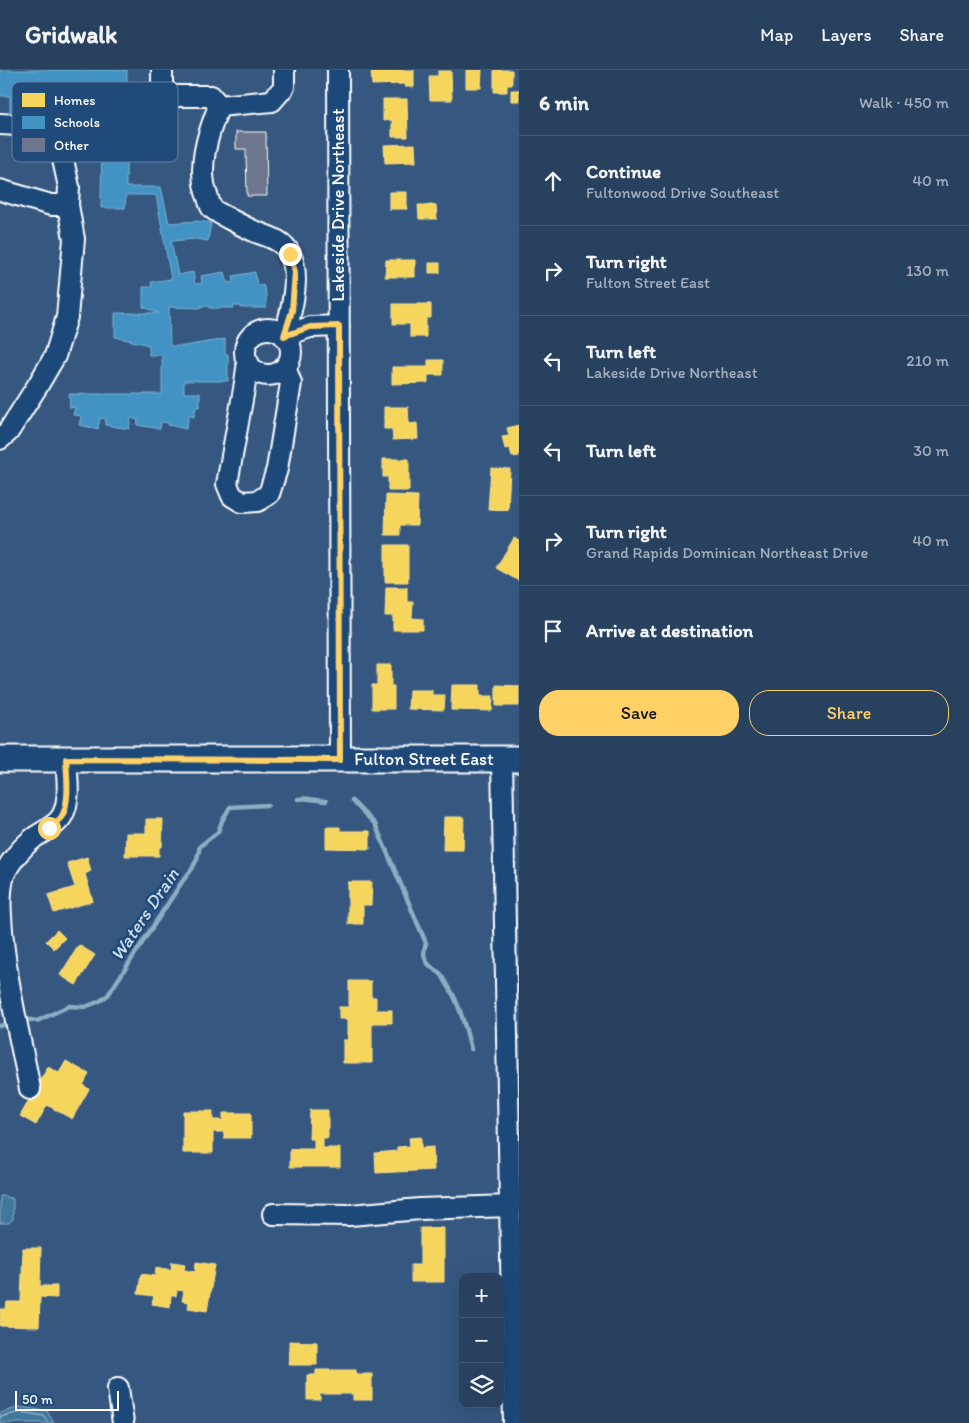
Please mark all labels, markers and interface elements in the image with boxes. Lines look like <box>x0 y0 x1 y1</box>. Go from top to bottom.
text: Gridwalk <box>25 20 117 49</box>
text: Map <box>760 24 793 46</box>
text: Layers <box>821 24 871 46</box>
text: Share <box>899 24 944 46</box>
legend <box>12 82 178 162</box>
text: 6 min <box>539 90 589 115</box>
text: Homes <box>54 92 96 109</box>
text: Walk · 450 m <box>859 93 949 112</box>
street label: Lakeside Drive Northeast <box>327 108 349 302</box>
text: Schools <box>54 114 100 131</box>
text: Other <box>54 137 89 154</box>
text: Continue <box>586 160 661 183</box>
icon: ahead <box>539 167 567 195</box>
text: 40 m <box>912 171 949 190</box>
text: Fultonwood Drive Southeast <box>586 183 779 202</box>
route end <box>279 243 302 266</box>
text: Turn right <box>586 250 667 273</box>
icon: right <box>539 257 567 285</box>
text: 130 m <box>906 261 949 280</box>
text: Fulton Street East <box>586 273 710 292</box>
text: Turn left <box>586 340 656 363</box>
icon: left <box>539 347 567 375</box>
text: 210 m <box>906 351 949 370</box>
text: Lakeside Drive Northeast <box>586 363 758 382</box>
icon: left <box>539 437 567 465</box>
text: Turn left <box>586 439 656 462</box>
text: 30 m <box>913 441 949 460</box>
text: Turn right <box>586 520 667 543</box>
icon: right <box>539 527 567 555</box>
text: 40 m <box>912 531 949 550</box>
text: Grand Rapids Dominican Northeast Drive <box>586 543 868 562</box>
icon: arrive <box>539 617 567 645</box>
text: Arrive at destination <box>586 619 753 642</box>
button: Save <box>539 690 739 736</box>
button: Share <box>749 690 949 736</box>
street label: Fulton Street East <box>354 748 494 770</box>
route start <box>38 817 61 840</box>
water label: Waters Drain <box>105 863 184 965</box>
map controls <box>459 1273 504 1408</box>
button: + <box>459 1273 504 1318</box>
button: − <box>459 1318 504 1363</box>
button: layers <box>459 1363 504 1408</box>
scale bar <box>15 1388 119 1411</box>
text: 50 m <box>22 1391 53 1408</box>

